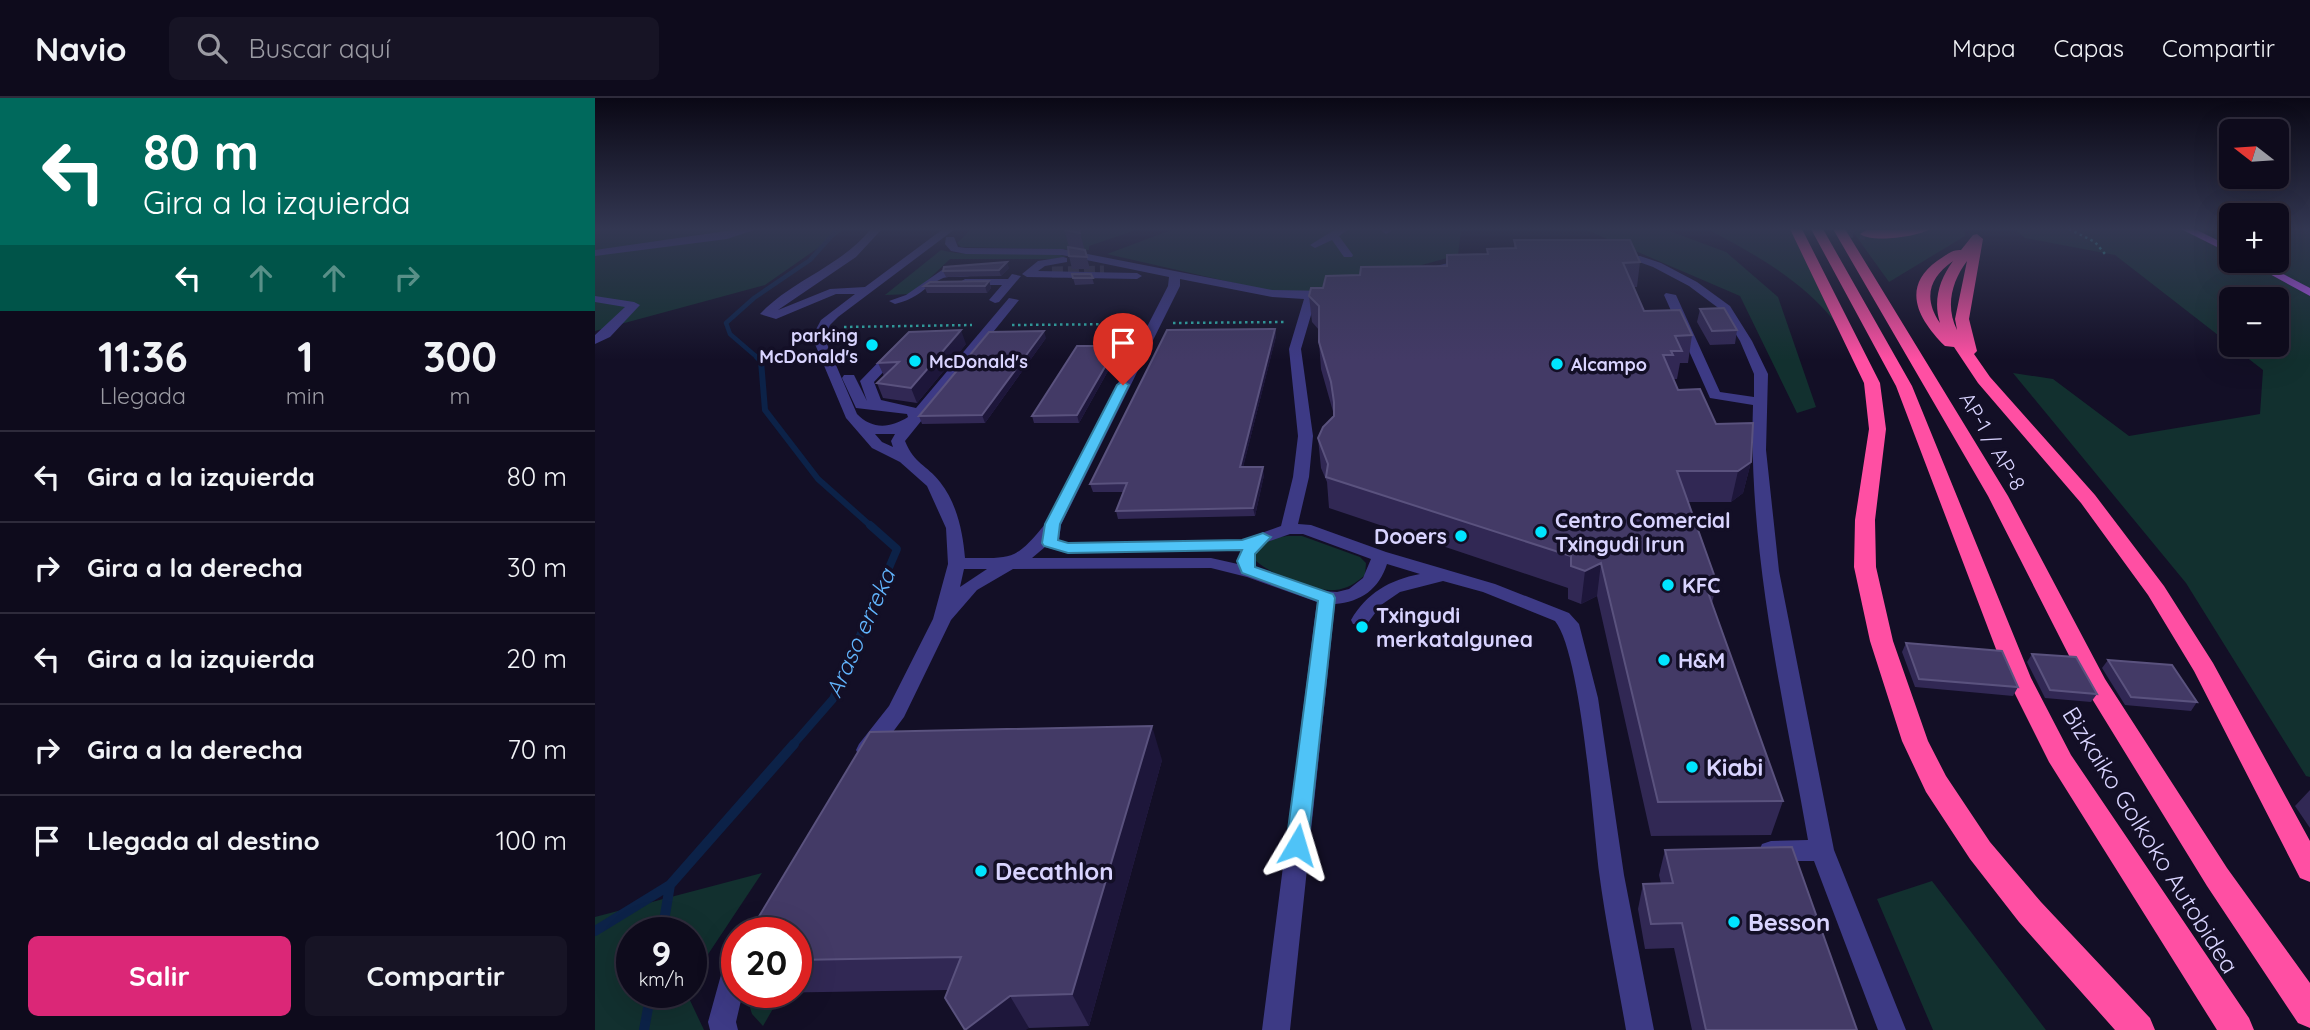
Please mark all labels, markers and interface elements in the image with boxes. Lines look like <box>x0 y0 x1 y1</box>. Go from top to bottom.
search box <box>169 17 659 80</box>
text: Navio <box>35 28 127 69</box>
icon: search <box>193 29 231 67</box>
text: Buscar aquí <box>249 32 391 65</box>
text: Mapa <box>1952 33 2016 63</box>
text: Capas <box>2054 33 2124 63</box>
text: Compartir <box>2162 33 2275 63</box>
north arrow <box>2219 119 2289 189</box>
map controls <box>2219 119 2289 357</box>
text: 80 m <box>143 121 259 182</box>
icon: left <box>28 126 119 217</box>
text: Gira a la izquierda <box>143 182 411 222</box>
button: + <box>2219 203 2289 273</box>
icon: left <box>169 259 207 297</box>
icon: ahead <box>242 259 280 297</box>
icon: ahead <box>315 259 353 297</box>
icon: right <box>388 259 426 297</box>
button: − <box>2219 287 2289 357</box>
pin <box>1093 313 1153 385</box>
place label: parking McDonald's <box>759 324 858 368</box>
icon: arrive <box>1104 324 1142 362</box>
text: 11:36 <box>98 330 188 383</box>
text: 1 <box>297 330 314 383</box>
text: 300 <box>423 330 497 383</box>
marker: parking McDonald's <box>864 337 880 353</box>
place label: McDonald's <box>929 350 1028 373</box>
marker: McDonald's <box>907 353 923 369</box>
place label: Alcampo <box>1571 353 1647 376</box>
marker: Alcampo <box>1549 356 1565 372</box>
text: Llegada <box>100 381 186 410</box>
text: min <box>286 381 325 410</box>
text: m <box>449 381 470 410</box>
street label: AP-1 / AP-8 <box>1954 387 2032 495</box>
icon: left <box>28 458 66 496</box>
text: Gira a la izquierda <box>87 460 315 493</box>
text: 80 m <box>507 460 567 493</box>
place label: Centro Comercial Txingudi Irun <box>1555 507 1731 557</box>
place label: Dooers <box>1374 523 1447 549</box>
marker: Centro Comercial Txingudi Irun <box>1533 524 1549 540</box>
marker: Dooers <box>1453 528 1469 544</box>
icon: right <box>28 549 66 587</box>
text: Gira a la derecha <box>87 551 303 584</box>
text: 30 m <box>507 551 567 584</box>
water label: Araso erreka <box>819 563 902 702</box>
place label: KFC <box>1682 572 1721 598</box>
marker: KFC <box>1660 577 1676 593</box>
place label: Txingudi merkatalgunea <box>1376 602 1533 652</box>
marker: Txingudi merkatalgunea <box>1354 619 1370 635</box>
icon: left <box>28 640 66 678</box>
text: Gira a la izquierda <box>87 642 315 675</box>
text: 20 m <box>506 642 567 675</box>
place label: H&M <box>1678 647 1725 673</box>
marker: H&M <box>1656 652 1672 668</box>
street label: Bizkaiko Golkoko Autobidea <box>2056 701 2246 979</box>
icon: right <box>28 731 66 769</box>
text: Gira a la derecha <box>87 733 303 766</box>
text: 70 m <box>507 733 567 766</box>
place label: Kiabi <box>1706 752 1763 782</box>
marker: Kiabi <box>1684 759 1700 775</box>
position arrow <box>1260 808 1334 882</box>
icon: arrive <box>28 822 66 860</box>
text: Llegada al destino <box>87 824 320 857</box>
text: 100 m <box>496 824 567 857</box>
place label: Decathlon <box>995 856 1113 886</box>
marker: Decathlon <box>973 863 989 879</box>
place label: Besson <box>1748 907 1830 937</box>
marker: Besson <box>1726 914 1742 930</box>
speed limit sign: 20 <box>721 917 812 1008</box>
text: 9 <box>652 931 671 975</box>
button: Salir <box>28 936 291 1016</box>
button: Compartir <box>305 936 567 1016</box>
text: km/h <box>639 968 684 991</box>

